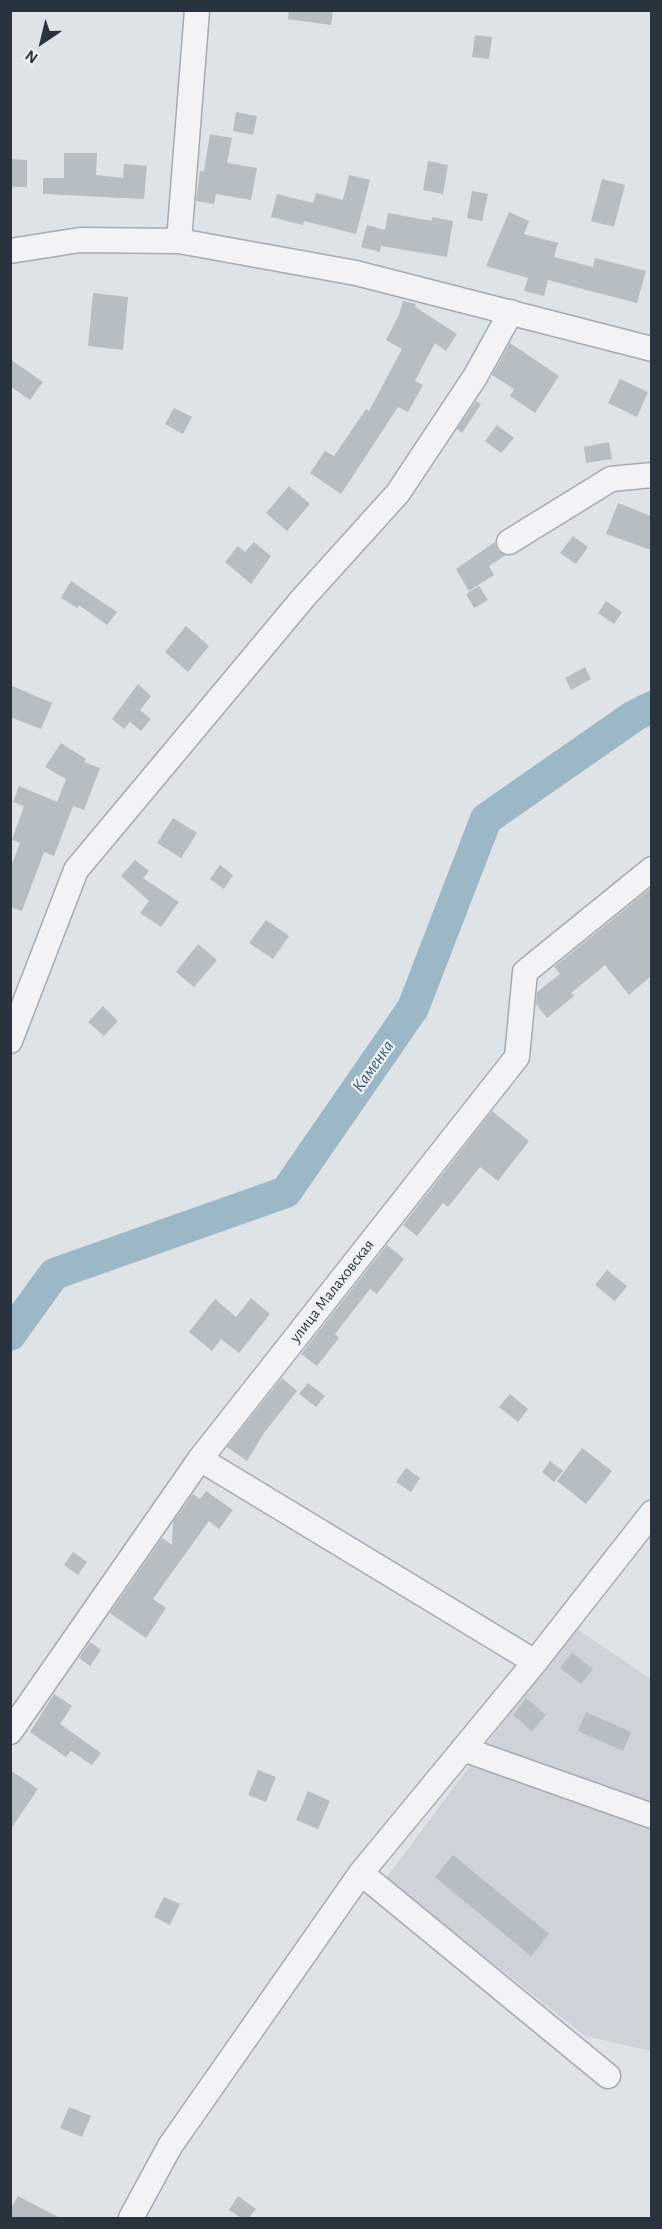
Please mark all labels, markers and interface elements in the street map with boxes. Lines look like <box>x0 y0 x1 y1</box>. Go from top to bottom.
north arrow <box>12 12 72 72</box>
text: N <box>23 47 41 66</box>
water label: Каменка <box>348 1036 398 1096</box>
street label: улица Малаховская <box>286 1236 378 1346</box>

